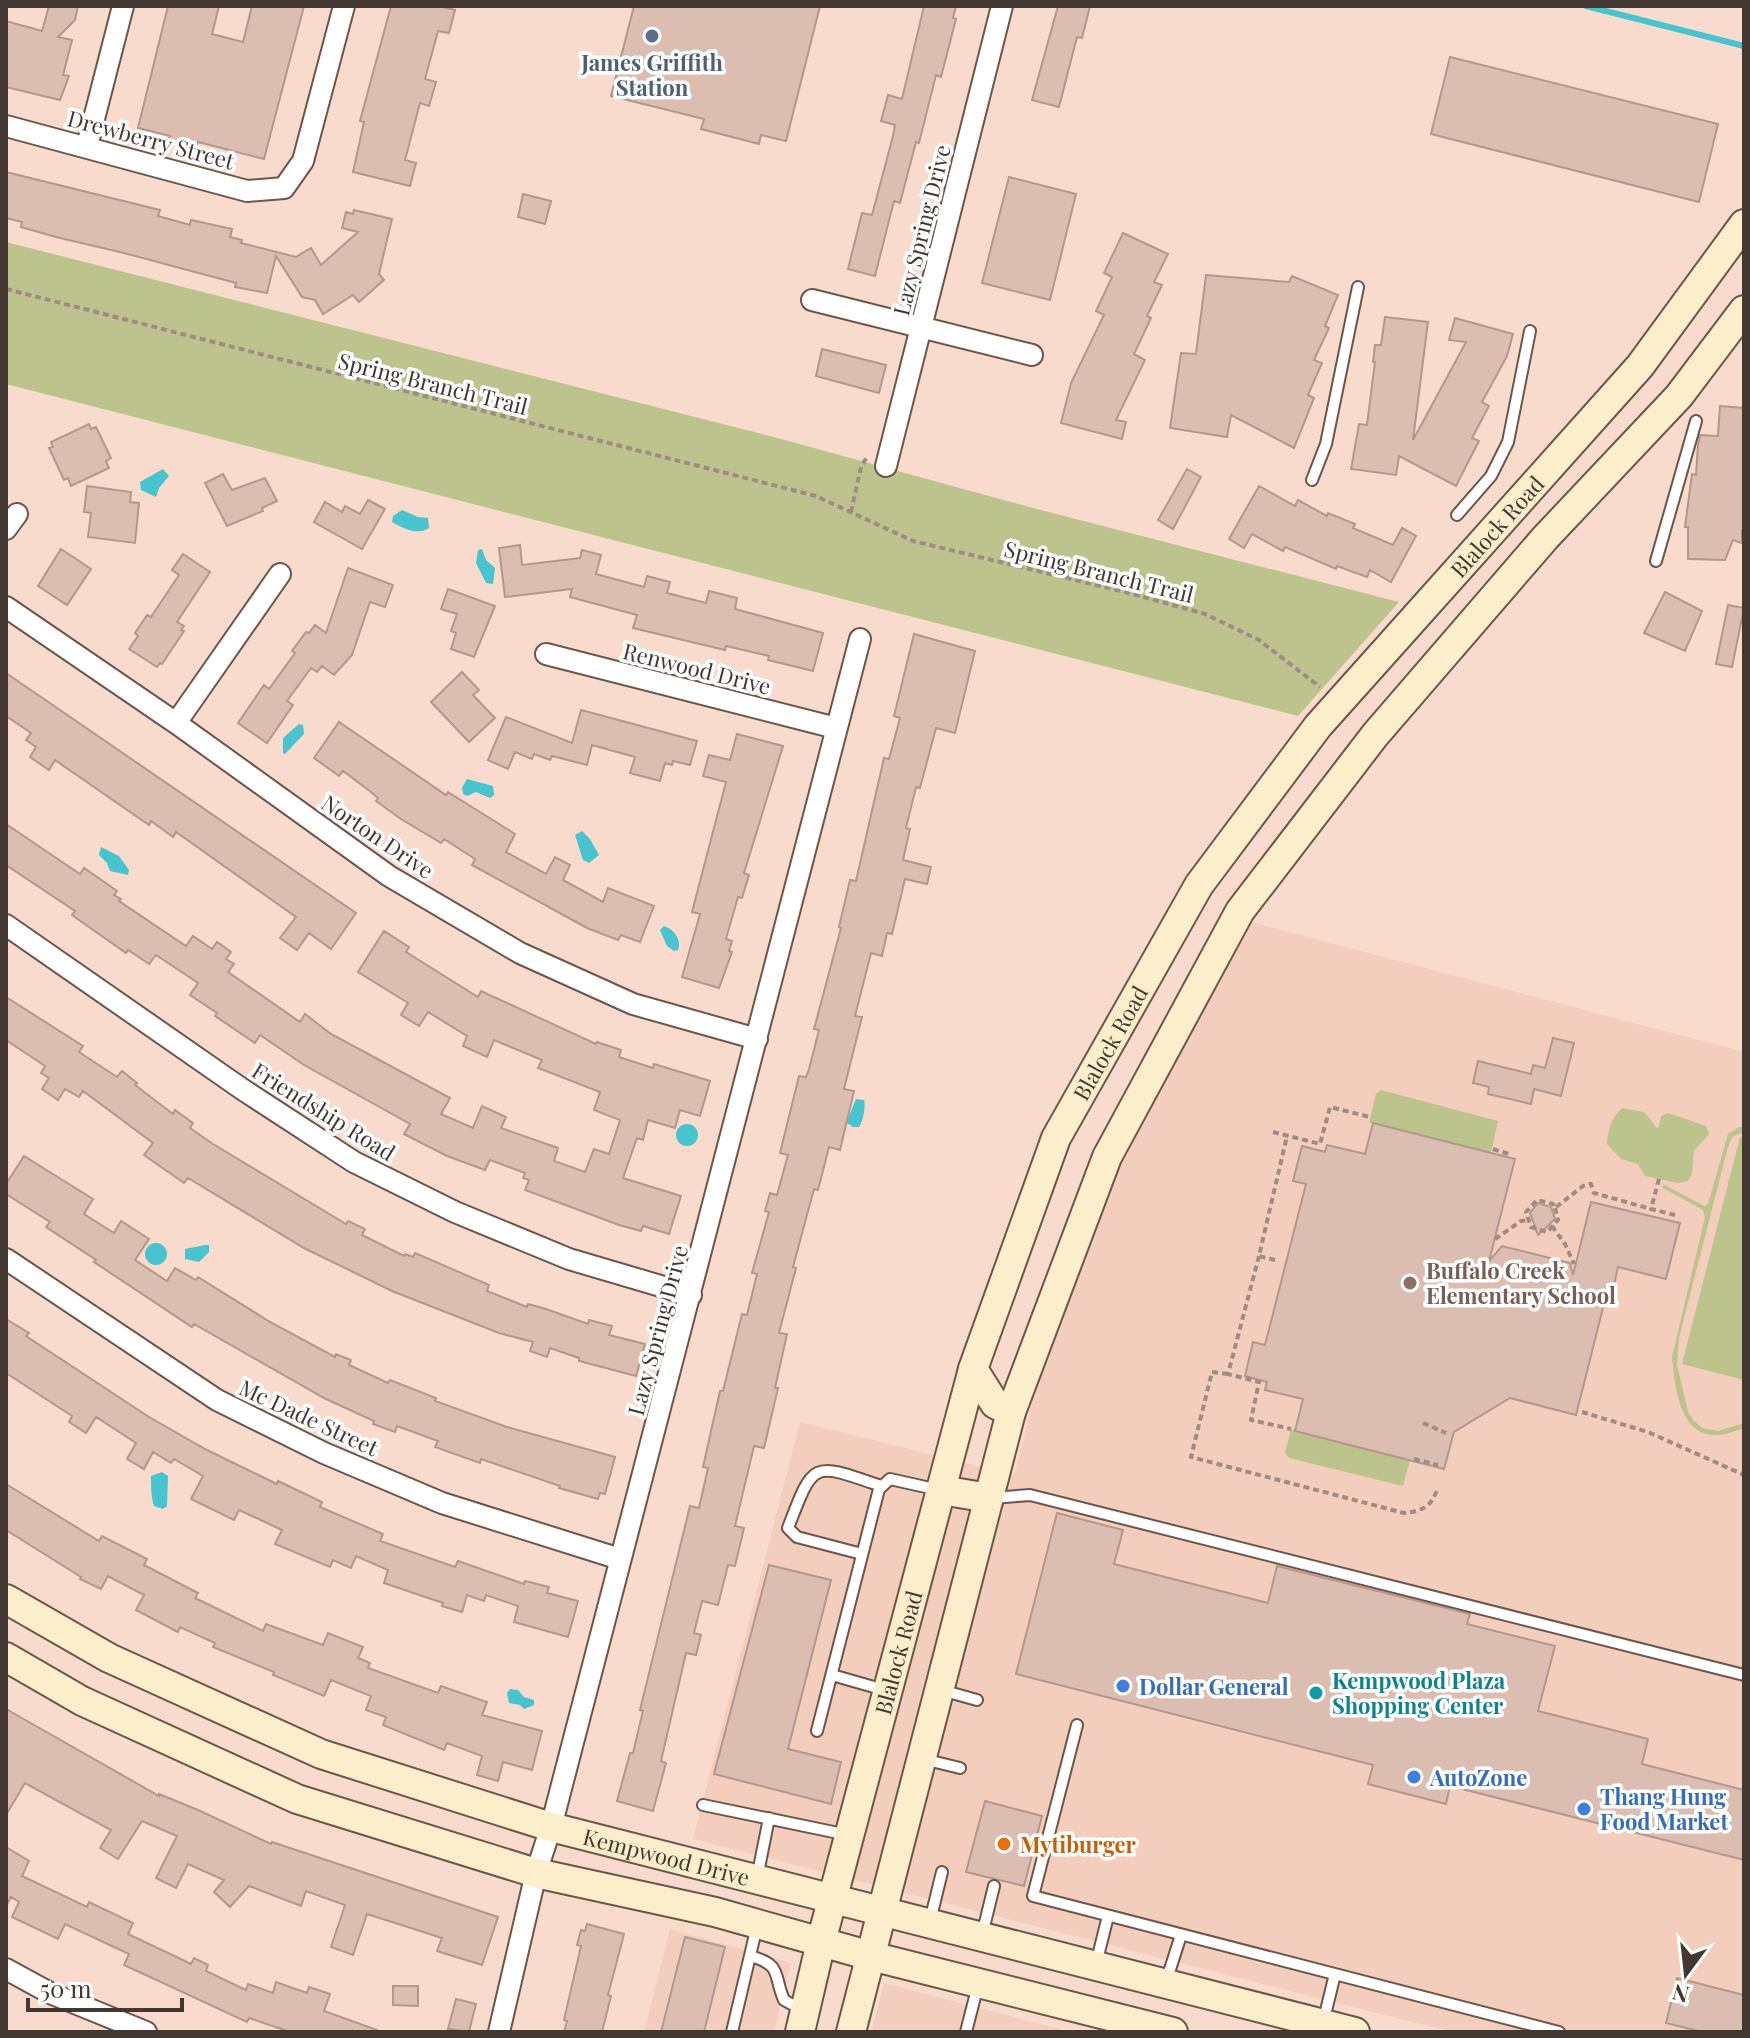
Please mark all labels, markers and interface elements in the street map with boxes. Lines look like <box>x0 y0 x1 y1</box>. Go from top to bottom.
marker: James Griffith Station <box>643 27 661 45</box>
place label: James Griffith Station <box>580 47 723 102</box>
street label: Drewberry Street <box>64 102 239 176</box>
street label: Lazy Spring Drive <box>885 141 957 319</box>
street label: Spring Branch Trail <box>335 345 531 421</box>
street label: Blalock Road <box>1443 469 1550 584</box>
street label: Spring Branch Trail <box>1001 533 1197 609</box>
street label: Renwood Drive <box>620 635 774 701</box>
street label: Norton Drive <box>316 787 440 885</box>
street label: Blalock Road <box>1065 980 1154 1106</box>
street label: Friendship Road <box>247 1055 401 1167</box>
street label: Lazy Spring Drive <box>620 1242 694 1418</box>
place label: Buffalo Creek Elementary School <box>1426 1255 1616 1310</box>
marker: Buffalo Creek Elementary School <box>1401 1274 1419 1292</box>
street label: Mc Dade Street <box>235 1372 384 1463</box>
street label: Blalock Road <box>867 1587 929 1718</box>
place label: Kempwood Plaza Shopping Center <box>1332 1665 1506 1720</box>
place label: Dollar General <box>1139 1671 1289 1701</box>
marker: Dollar General <box>1114 1677 1132 1695</box>
marker: Kempwood Plaza Shopping Center <box>1307 1684 1325 1702</box>
place label: AutoZone <box>1429 1762 1527 1792</box>
marker: AutoZone <box>1405 1768 1423 1786</box>
place label: Thang Hung Food Market <box>1600 1781 1728 1836</box>
marker: Thang Hung Food Market <box>1575 1800 1593 1818</box>
street label: Kempwood Drive <box>580 1821 753 1892</box>
place label: Mytiburger <box>1020 1829 1136 1859</box>
marker: Mytiburger <box>995 1835 1013 1853</box>
north arrow <box>1646 1934 1726 2014</box>
scale bar <box>28 1962 182 2012</box>
text: 50 m <box>40 1972 92 2004</box>
text: N <box>1669 1978 1692 2011</box>

